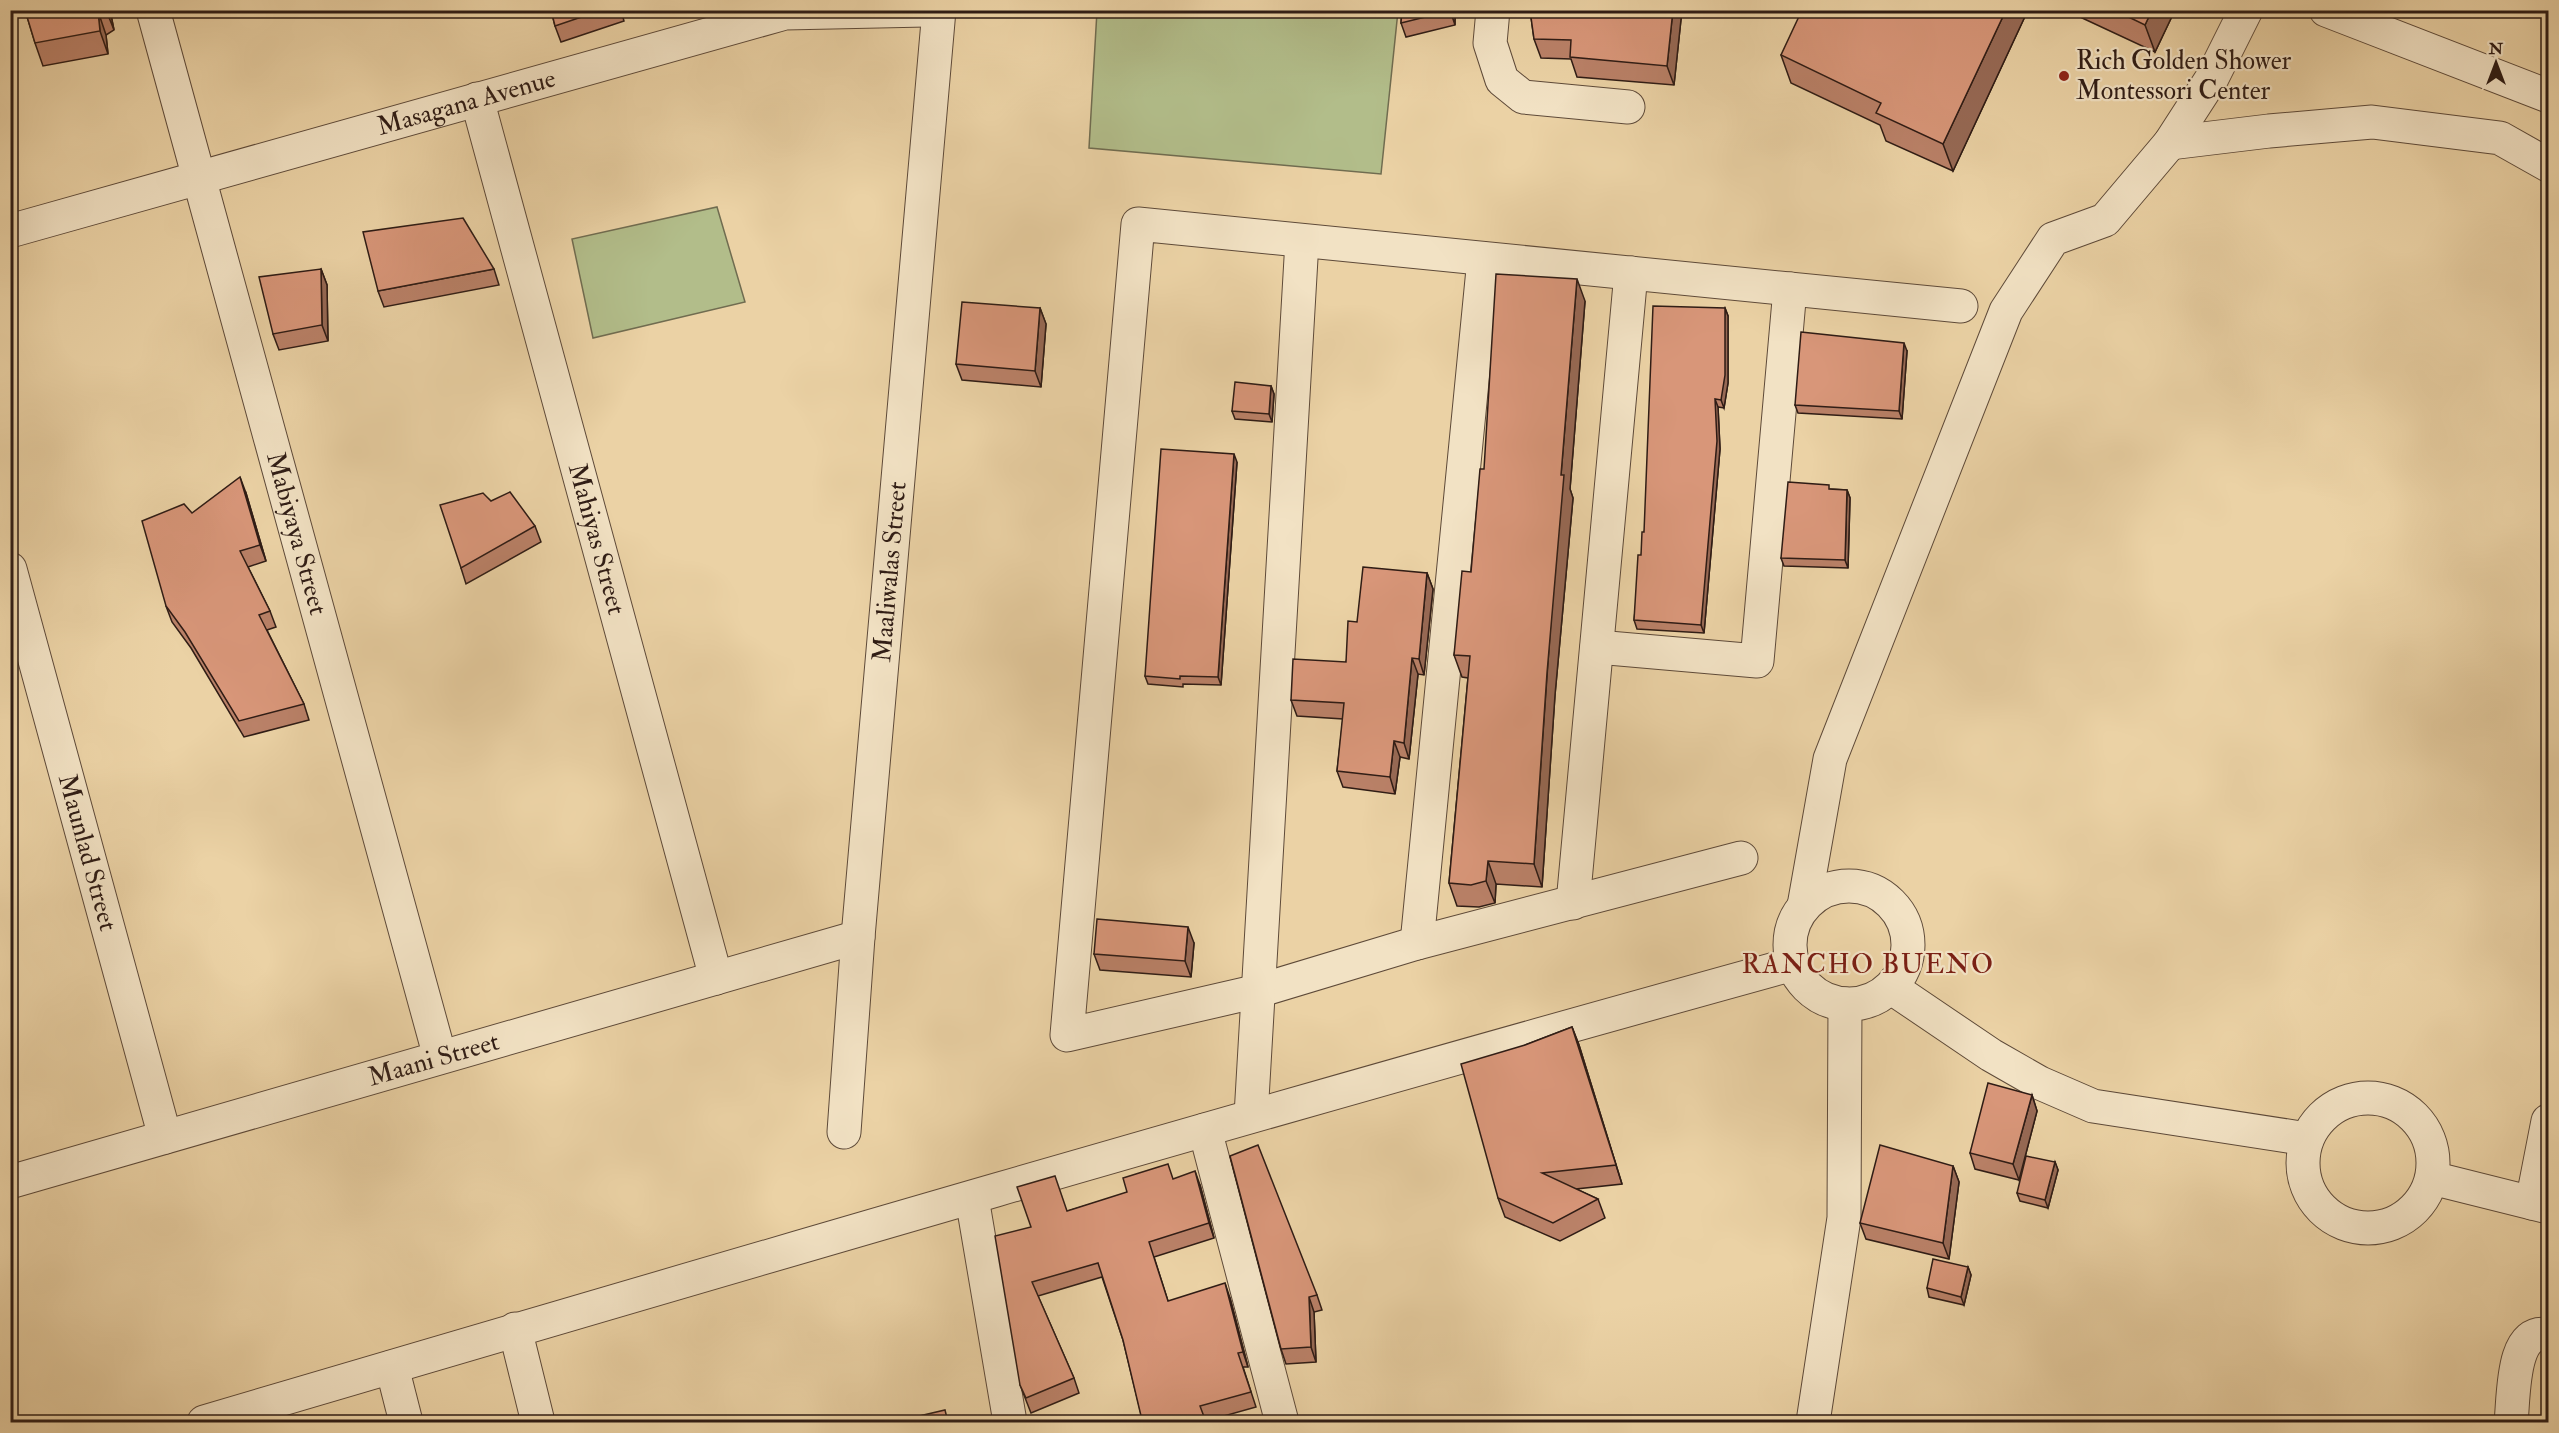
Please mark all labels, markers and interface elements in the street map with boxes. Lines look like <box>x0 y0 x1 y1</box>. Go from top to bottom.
north arrow <box>2466 33 2526 93</box>
text: N <box>2488 39 2504 59</box>
place label: Rich Golden Shower Montessori Center <box>2076 45 2292 107</box>
street label: Masagana Avenue <box>374 62 559 143</box>
marker: Rich Golden Shower Montessori Center <box>2057 69 2071 83</box>
street label: Mabiyaya Street <box>259 449 334 619</box>
street label: Mahiyas Street <box>561 460 632 618</box>
street label: Maaliwalas Street <box>866 480 914 663</box>
street label: Maunlad Street <box>51 771 124 934</box>
district label: RANCHO BUENO <box>1741 948 1995 981</box>
street label: Maani Street <box>364 1025 503 1094</box>

